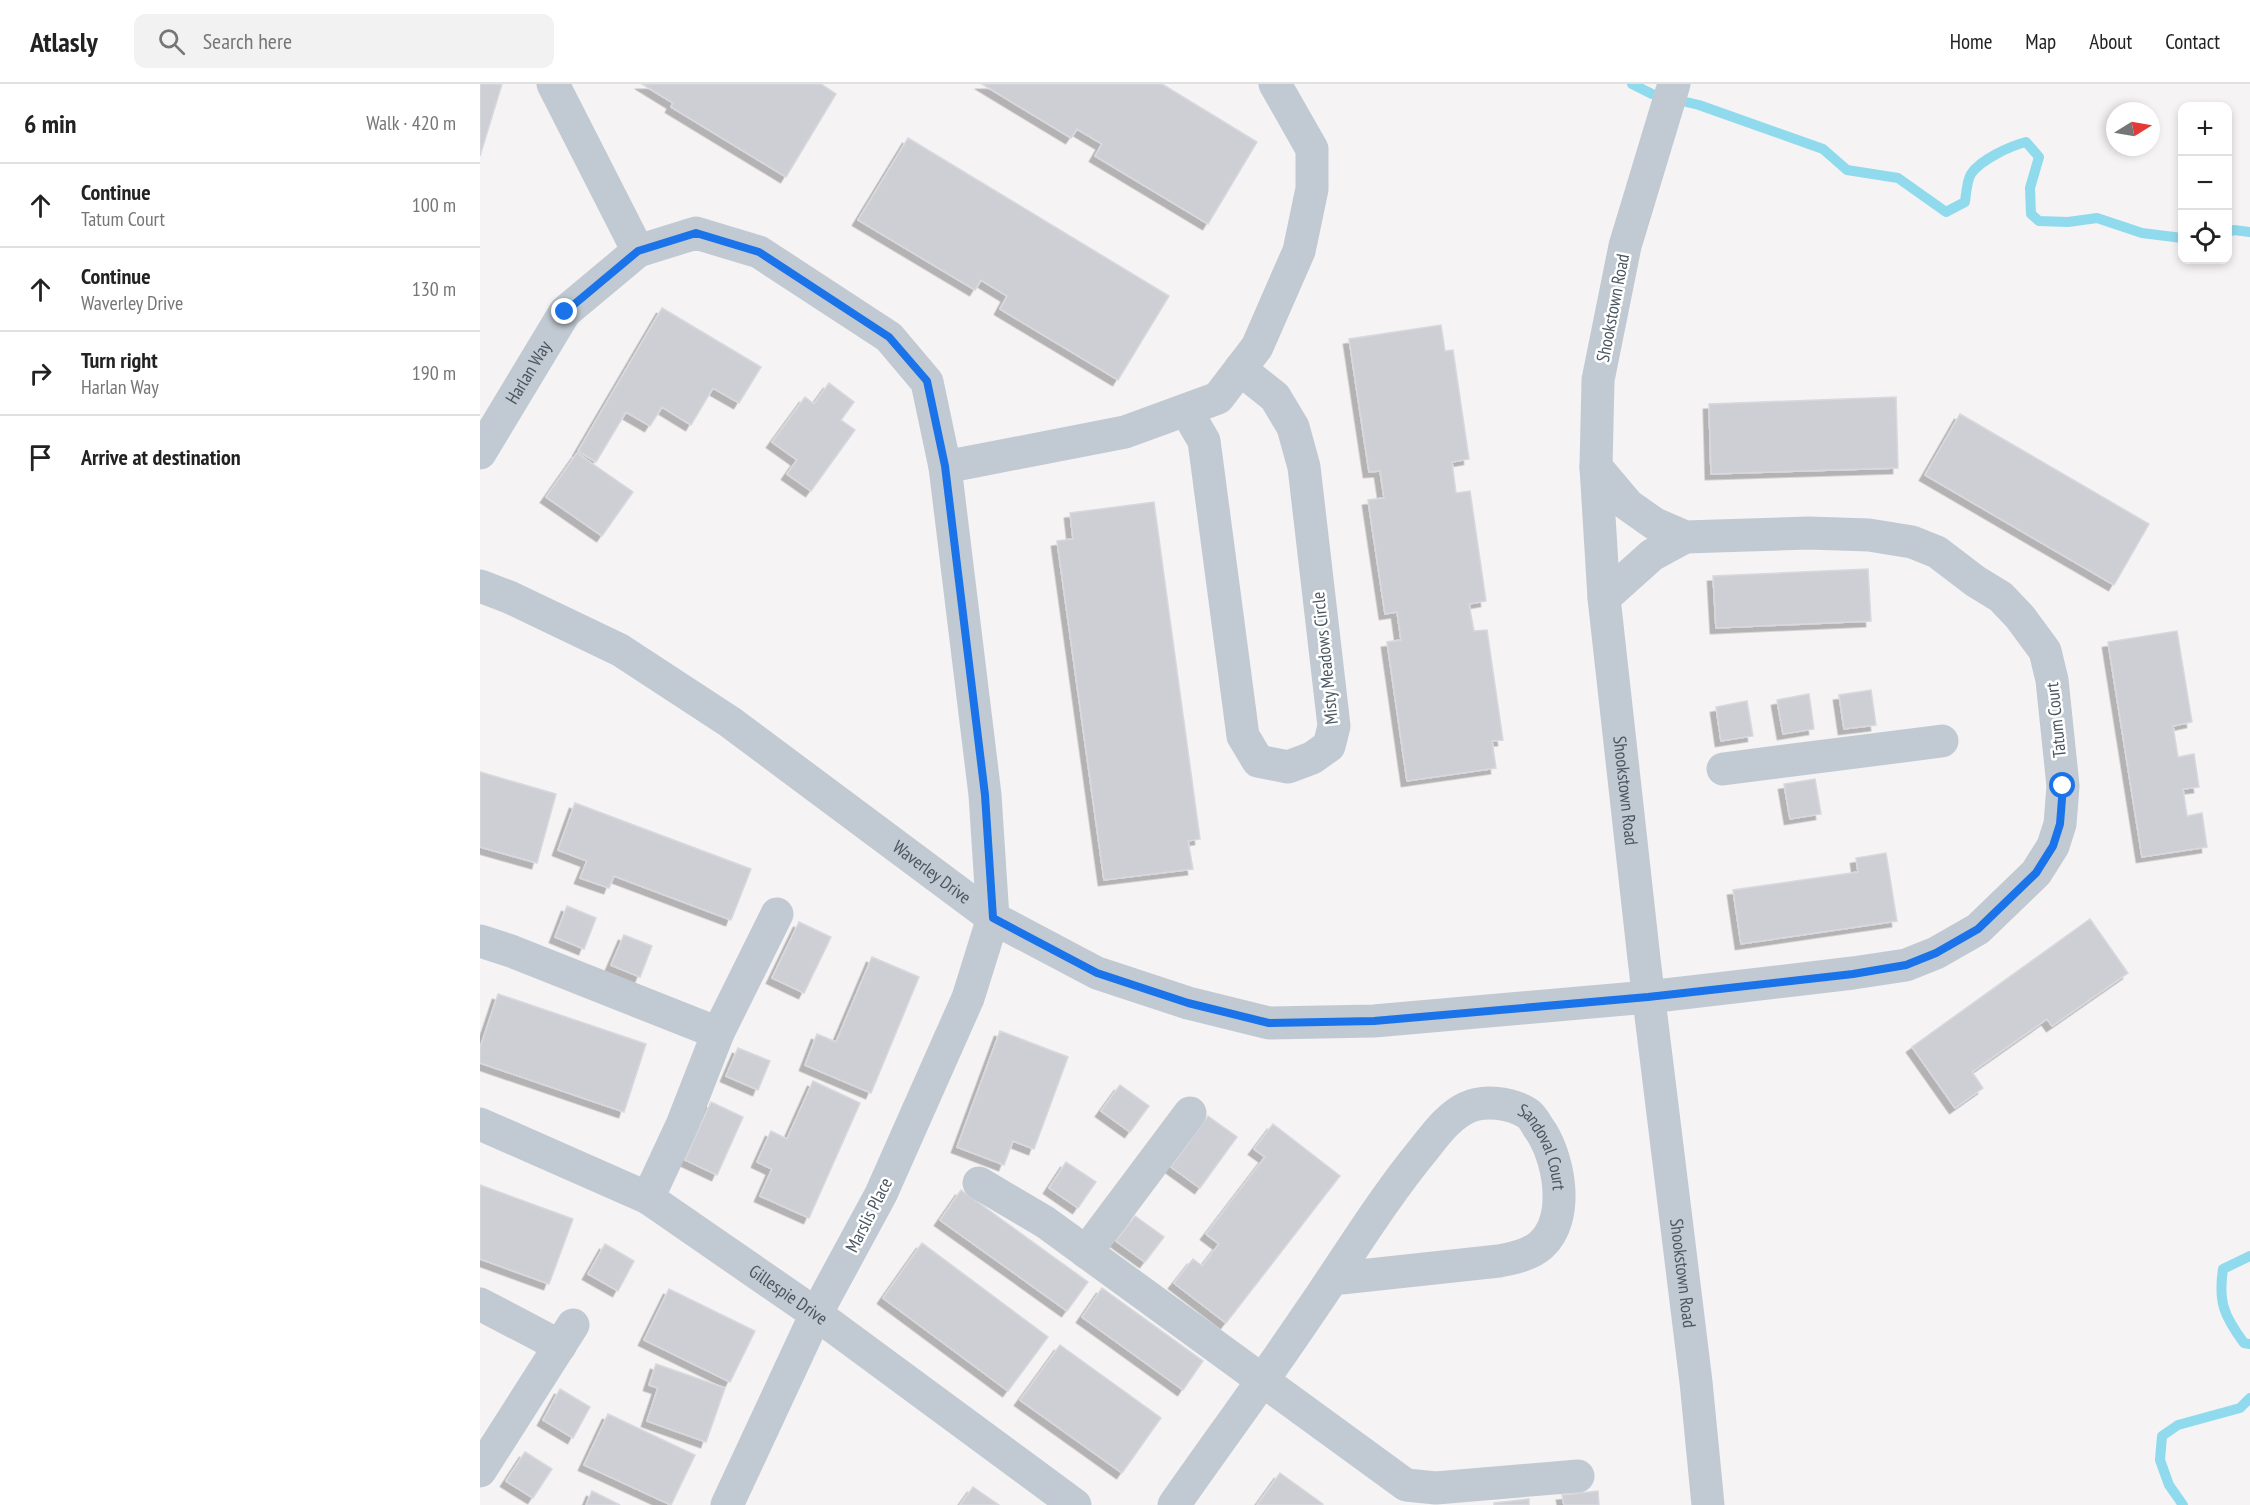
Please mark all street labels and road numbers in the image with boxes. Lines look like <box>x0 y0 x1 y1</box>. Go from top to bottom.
street label: Shookstown Road <box>1591 252 1634 364</box>
street label: Harlan Way <box>500 336 556 408</box>
street label: Misty Meadows Circle <box>1306 590 1343 726</box>
street label: Tatum Court <box>2040 681 2071 759</box>
street label: Shookstown Road <box>1608 735 1643 846</box>
street label: Waverley Drive <box>888 835 976 909</box>
street label: Sandoval Court <box>1514 1098 1571 1191</box>
street label: Marslis Place <box>840 1174 897 1256</box>
street label: Shookstown Road <box>1665 1217 1701 1329</box>
street label: Gillespie Drive <box>745 1259 832 1330</box>

